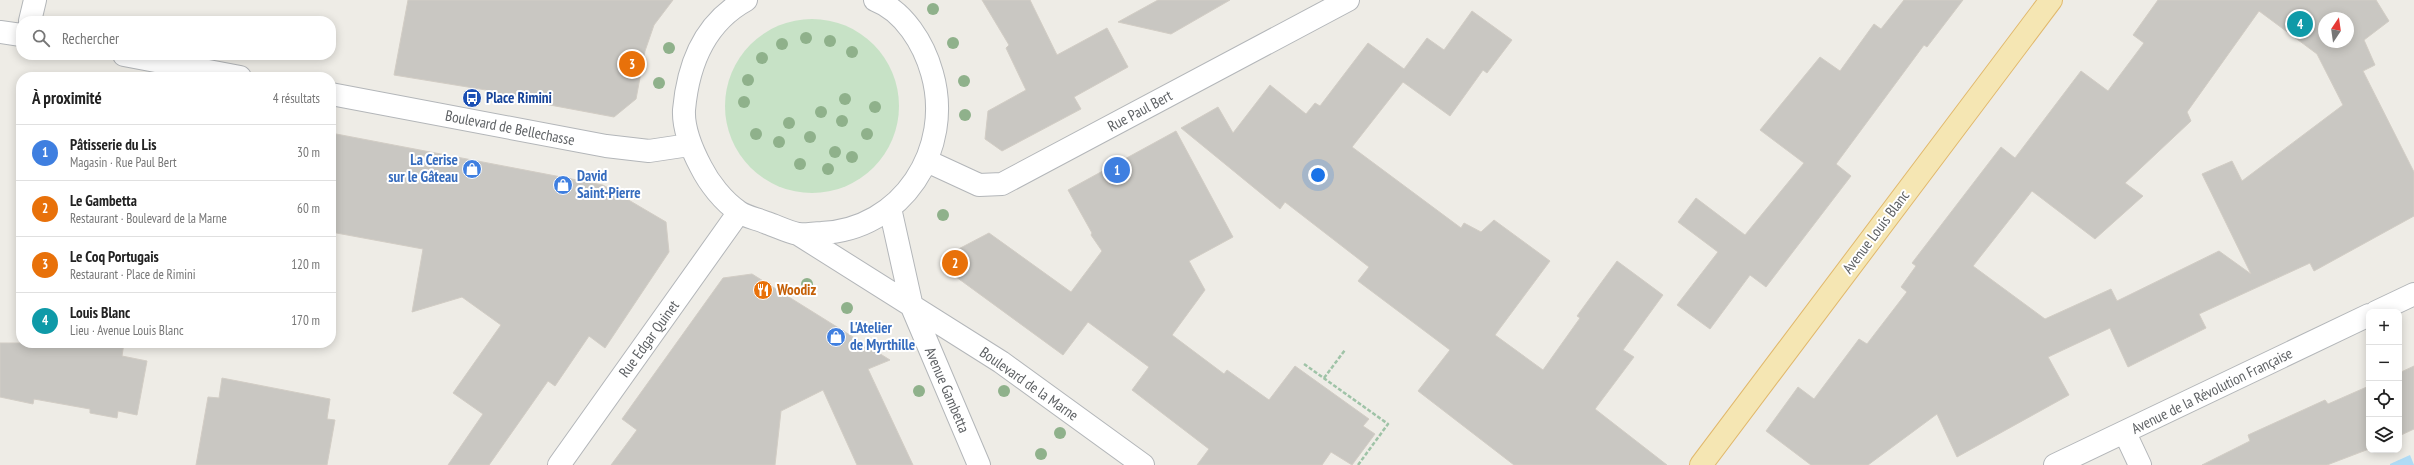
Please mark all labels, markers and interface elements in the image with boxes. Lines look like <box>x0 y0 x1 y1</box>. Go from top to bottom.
pin: 4 <box>2287 9 2313 39</box>
north arrow <box>2318 12 2354 48</box>
search box <box>16 16 336 60</box>
icon: search <box>30 27 52 49</box>
text: Rechercher <box>62 29 119 48</box>
pin: 3 <box>619 49 645 79</box>
street label: Rue Paul Bert <box>1104 86 1175 135</box>
text: À proximité <box>32 87 102 109</box>
bus stop icon: Place Rimini <box>461 87 483 109</box>
place label: Place Rimini <box>486 88 552 107</box>
text: 4 résultats <box>273 90 320 107</box>
street label: Boulevard de Bellechasse <box>444 106 576 149</box>
text: Pâtisserie du Lis <box>70 135 157 154</box>
text: 1 <box>42 144 48 161</box>
text: 30 m <box>297 144 320 161</box>
place label: La Cerise sur le Gâteau <box>388 150 458 186</box>
text: Magasin · Rue Paul Bert <box>70 154 177 171</box>
pin: 1 <box>1104 155 1130 185</box>
shop icon: La Cerise sur le Gâteau <box>461 158 483 180</box>
your location <box>1308 165 1328 185</box>
place label: David Saint-Pierre <box>577 166 641 202</box>
shop icon: David Saint-Pierre <box>552 174 574 196</box>
street label: Avenue Louis Blanc <box>1838 186 1914 277</box>
text: Le Gambetta <box>70 191 137 210</box>
text: 2 <box>42 200 48 217</box>
text: 60 m <box>297 200 320 217</box>
text: Restaurant · Boulevard de la Marne <box>70 210 227 227</box>
text: Le Coq Portugais <box>70 247 159 266</box>
pin: 2 <box>942 248 968 278</box>
text: 3 <box>42 256 48 273</box>
text: 120 m <box>291 256 320 273</box>
text: Restaurant · Place de Rimini <box>70 266 196 283</box>
restaurant icon: Woodiz <box>752 279 774 301</box>
place label: Woodiz <box>776 280 816 299</box>
street label: Rue Edgar Quinet <box>614 296 683 381</box>
text: Louis Blanc <box>70 303 130 322</box>
map controls <box>2366 309 2402 453</box>
button: + <box>2366 309 2402 345</box>
text: 4 <box>42 312 48 329</box>
text: 170 m <box>291 312 320 329</box>
place label: L'Atelier de Myrthille <box>850 318 915 354</box>
text: Lieu · Avenue Louis Blanc <box>70 322 184 339</box>
shop icon: L'Atelier de Myrthille <box>825 326 847 348</box>
street label: Boulevard de la Marne <box>976 343 1082 425</box>
street label: Avenue de la Révolution Française <box>2128 343 2295 438</box>
street label: Avenue Gambetta <box>921 344 974 436</box>
button: − <box>2366 345 2402 381</box>
button: locate <box>2366 381 2402 417</box>
button: layers <box>2366 417 2402 453</box>

